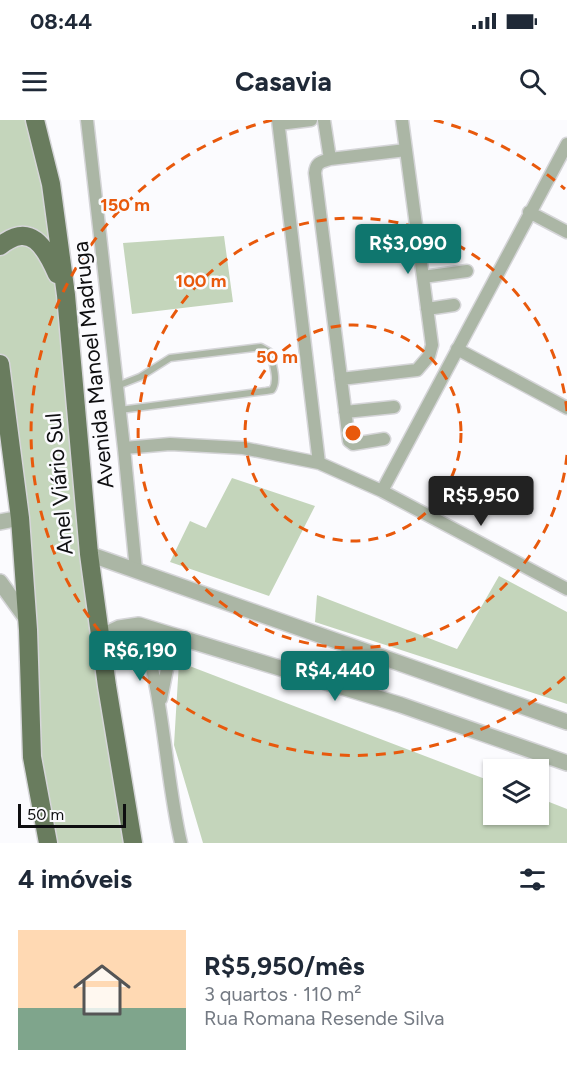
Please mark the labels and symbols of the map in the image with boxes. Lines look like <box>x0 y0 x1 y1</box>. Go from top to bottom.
text: 150 m <box>100 194 150 216</box>
pin: R$3,090 <box>353 224 463 275</box>
street label: Avenida Manoel Madruga <box>67 240 119 490</box>
text: 100 m <box>176 270 226 292</box>
text: 50 m <box>256 346 298 368</box>
street label: Anel Viário Sul <box>39 412 79 556</box>
centre of rings <box>343 423 363 443</box>
pin: R$5,950 <box>426 476 536 527</box>
pin: R$6,190 <box>85 631 195 682</box>
pin: R$4,440 <box>280 651 390 702</box>
scale bar <box>18 801 126 828</box>

